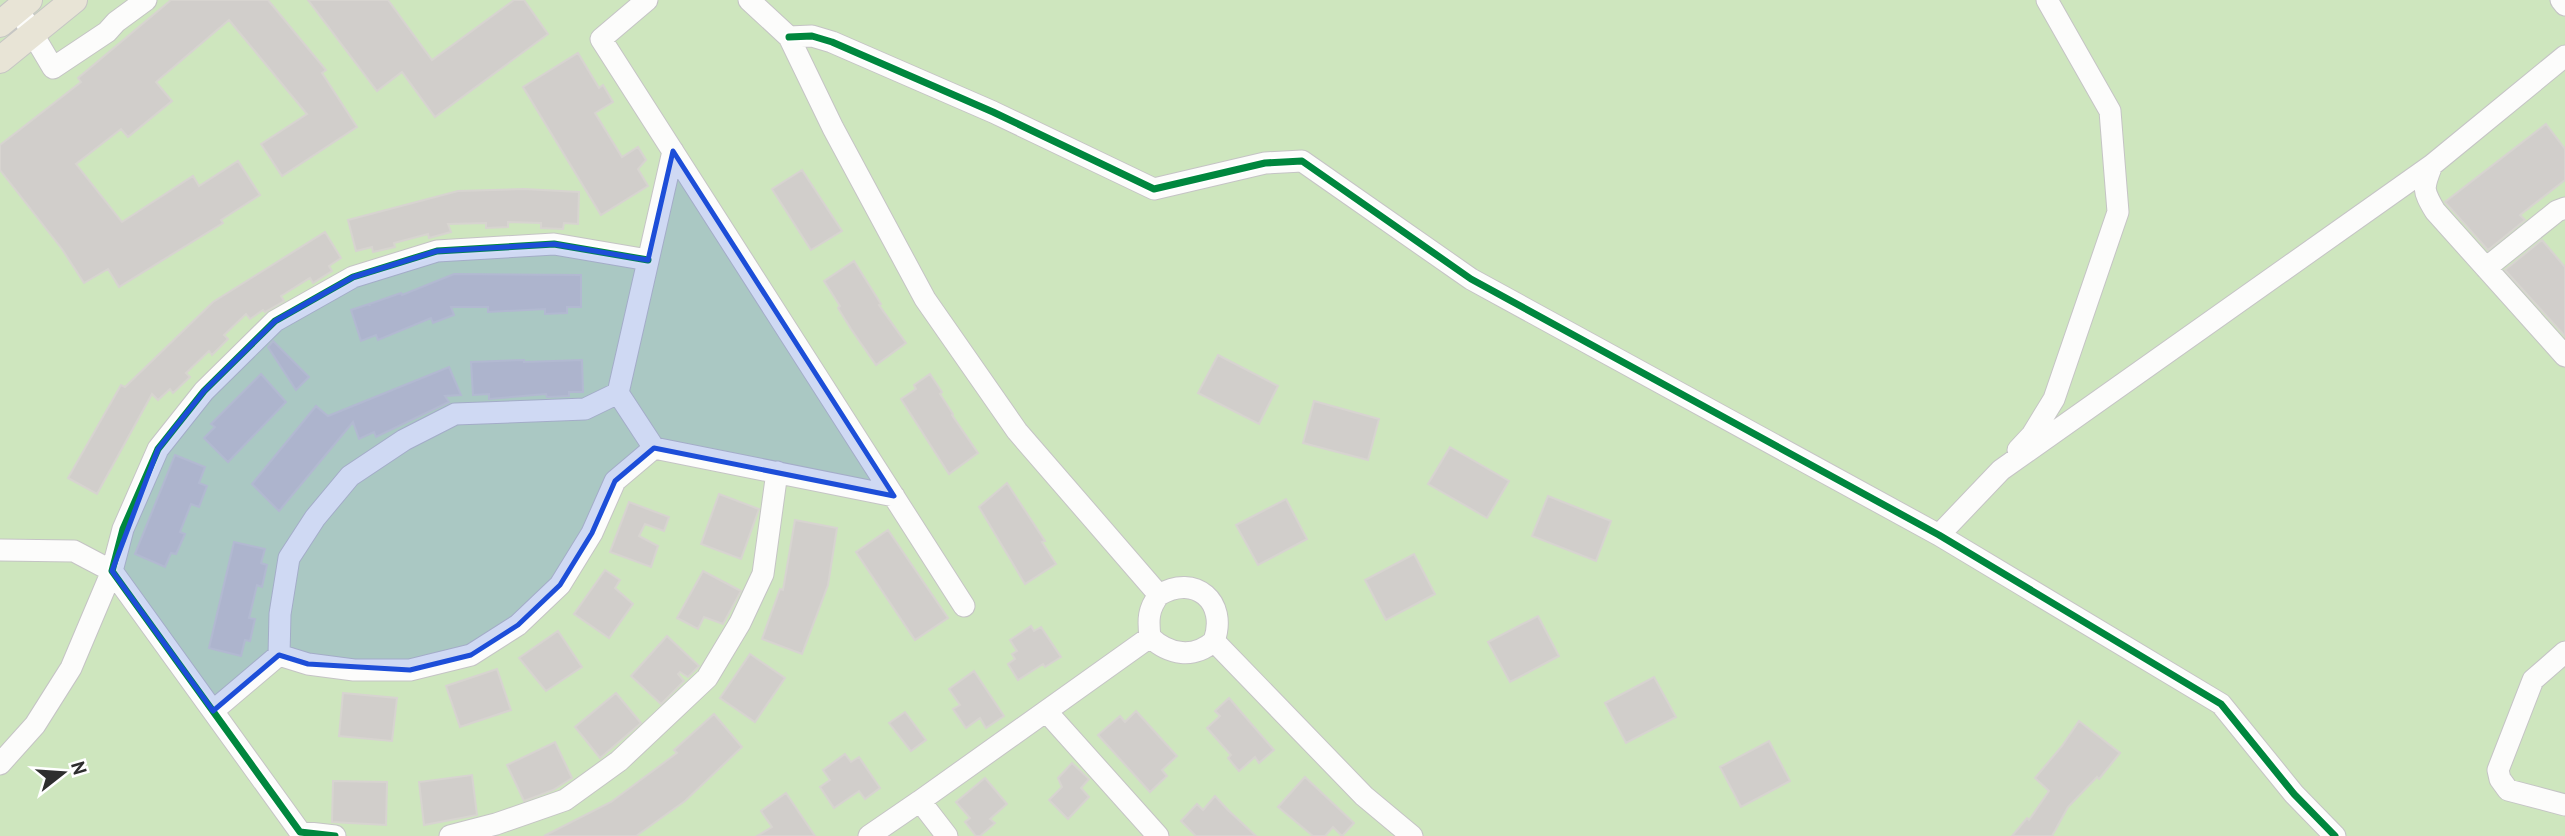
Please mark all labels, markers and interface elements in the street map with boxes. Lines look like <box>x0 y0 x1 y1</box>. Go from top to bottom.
north arrow <box>28 738 98 808</box>
text: N <box>66 759 93 778</box>

